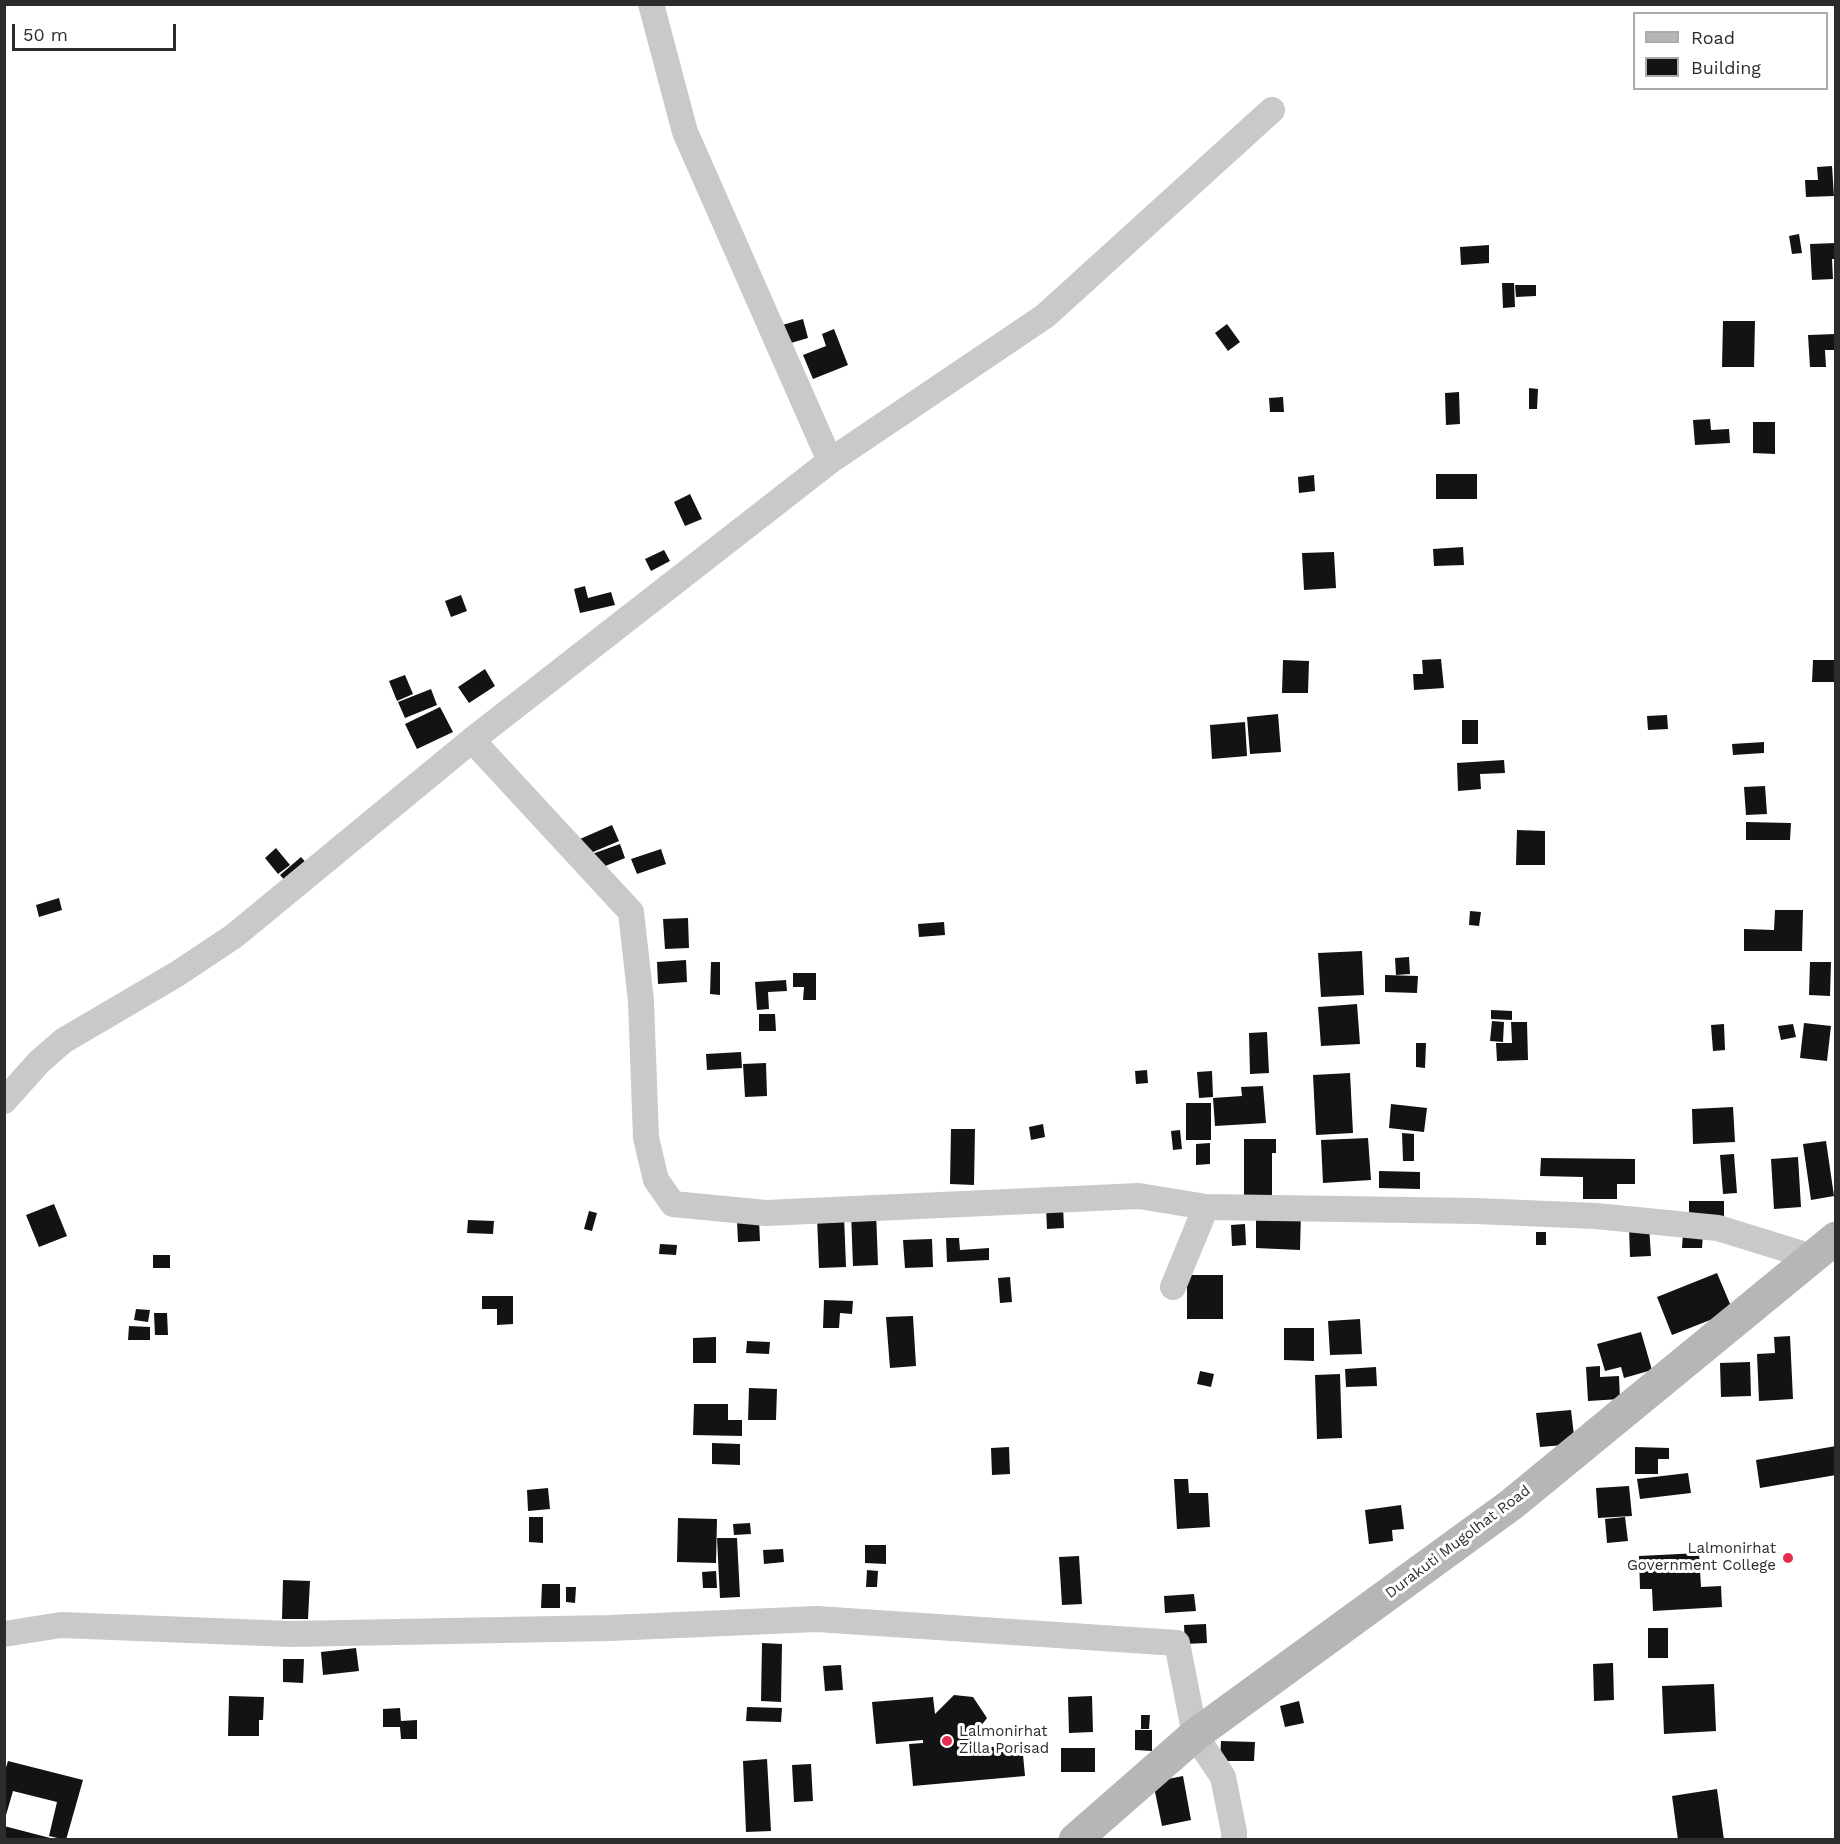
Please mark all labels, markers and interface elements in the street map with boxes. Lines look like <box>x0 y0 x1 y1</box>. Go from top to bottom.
scale bar <box>15 12 178 50</box>
legend <box>1633 12 1828 90</box>
text: 50 m <box>23 24 68 45</box>
text: Road <box>1691 27 1735 48</box>
text: Building <box>1691 57 1761 78</box>
street label: Durakuti Mugolhat Road <box>1382 1482 1534 1602</box>
place label: Lalmonirhat Government College <box>1627 1540 1776 1575</box>
marker: Lalmonirhat Government College <box>1781 1551 1795 1565</box>
place label: Lalmonirhat Zilla Porisad <box>959 1723 1049 1758</box>
marker: Lalmonirhat Zilla Porisad <box>940 1734 954 1748</box>

